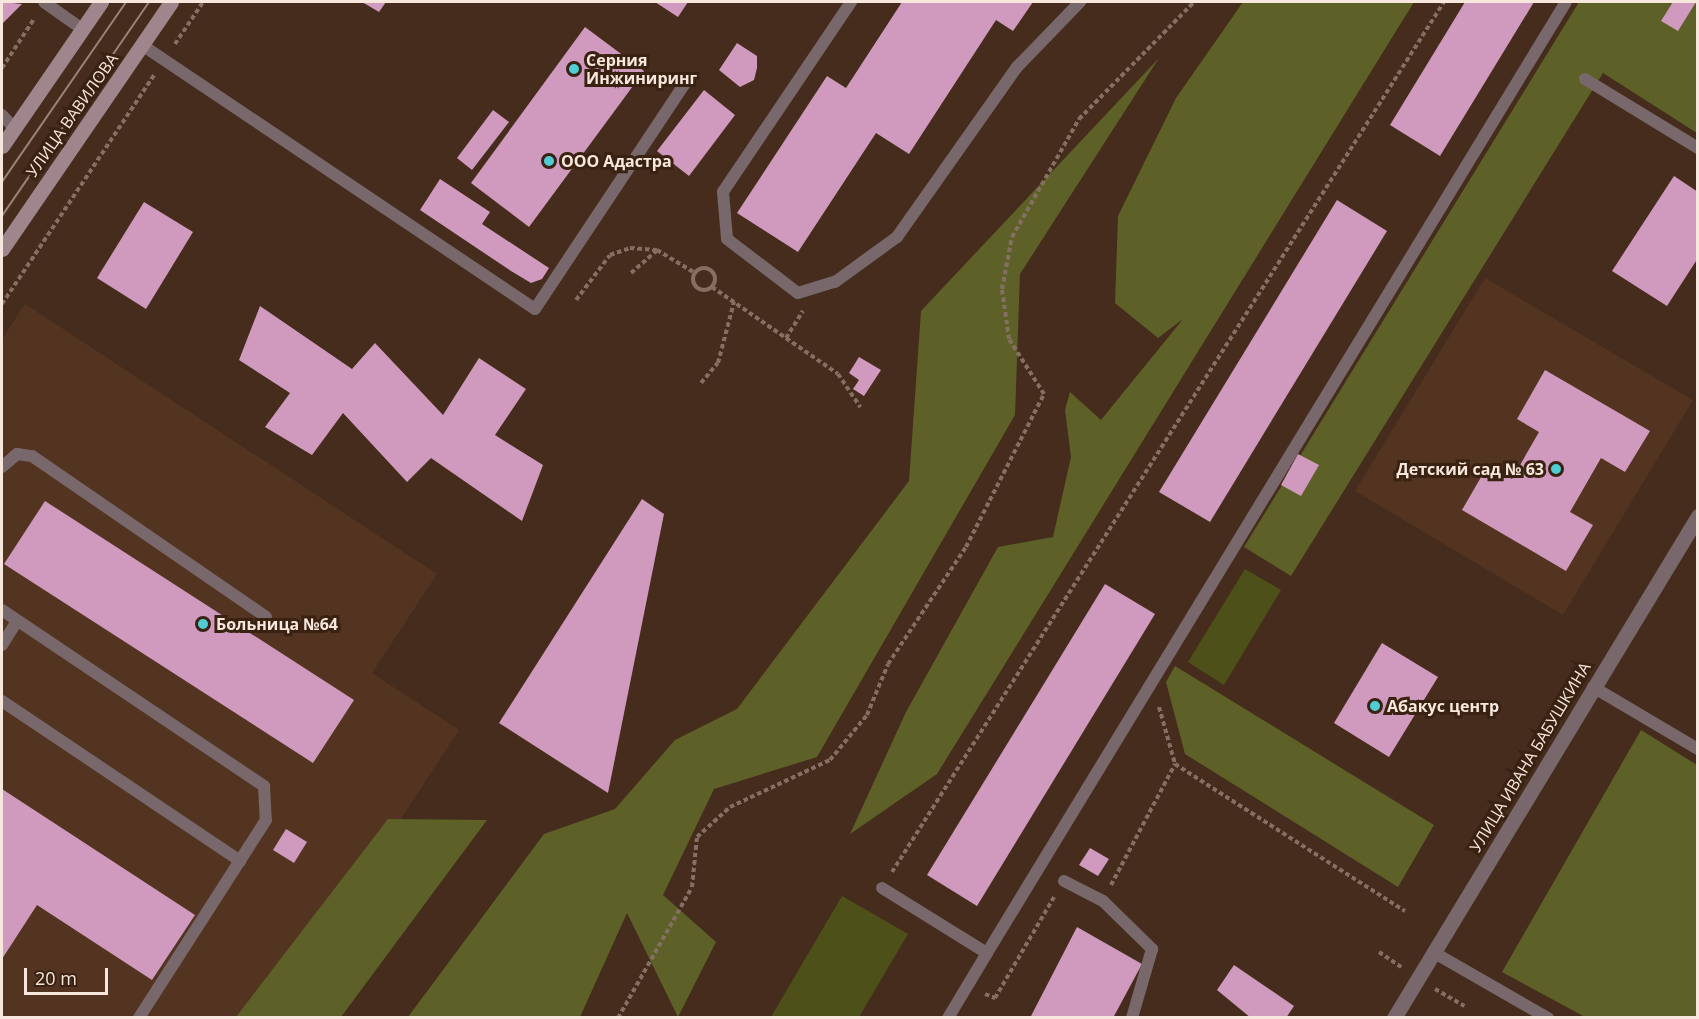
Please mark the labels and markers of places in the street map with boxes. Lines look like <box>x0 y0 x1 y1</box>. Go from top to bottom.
place label: Серния Инжиниринг <box>586 50 697 88</box>
marker: Серния Инжиниринг <box>567 62 581 76</box>
place label: ООО Адастра <box>561 151 672 171</box>
marker: ООО Адастра <box>542 154 556 168</box>
place label: Детский сад № 63 <box>1397 459 1544 479</box>
marker: Детский сад № 63 <box>1549 462 1563 476</box>
place label: Больница №64 <box>216 614 338 634</box>
marker: Больница №64 <box>194 615 212 633</box>
place label: Абакус центр <box>1387 696 1499 716</box>
marker: Абакус центр <box>1368 699 1382 713</box>

